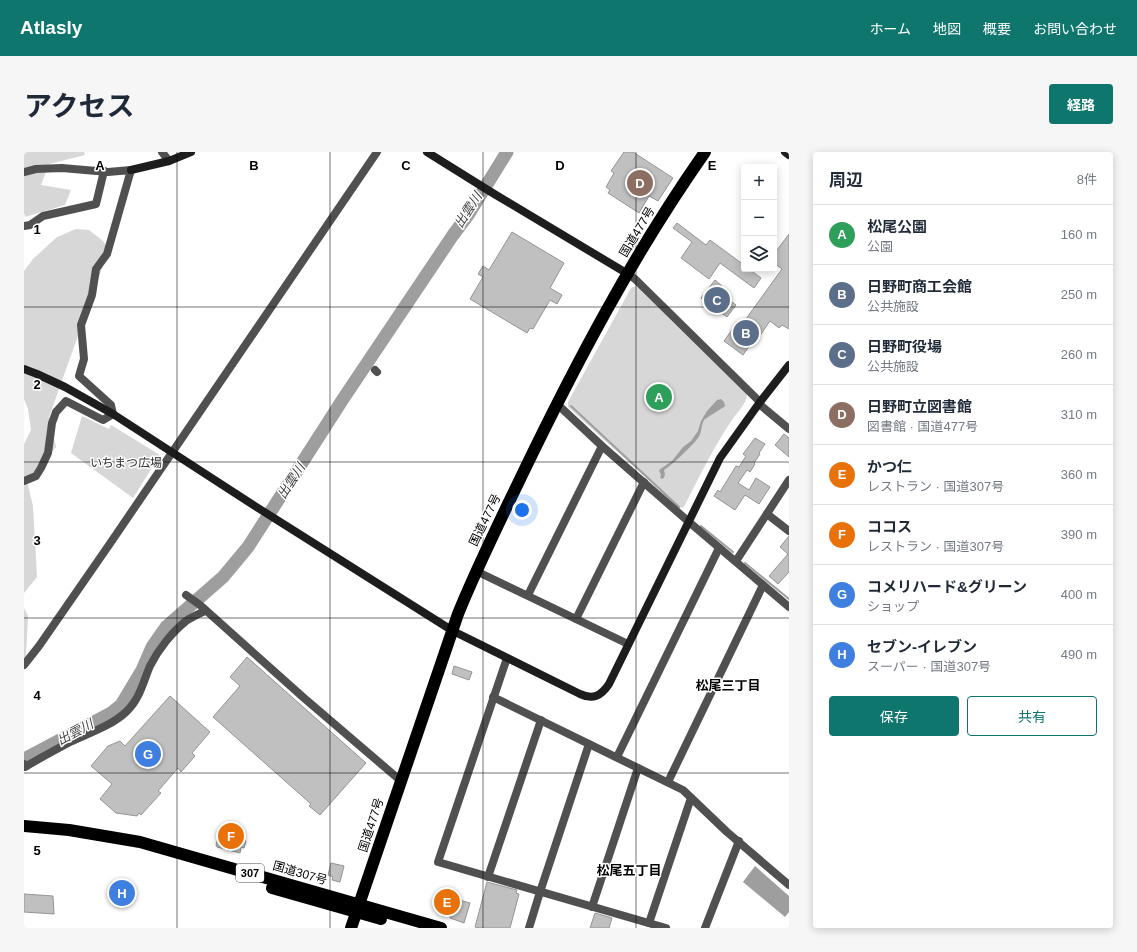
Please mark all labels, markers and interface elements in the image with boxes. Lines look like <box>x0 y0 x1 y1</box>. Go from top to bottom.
text: Atlasly <box>20 17 82 38</box>
text: ホーム <box>869 21 911 37</box>
text: 地図 <box>933 21 961 37</box>
text: 概要 <box>983 21 1011 37</box>
text: お問い合わせ <box>1033 21 1117 37</box>
button: 経路 <box>1049 84 1113 124</box>
text: アクセス <box>24 91 135 122</box>
text: A <box>95 158 105 173</box>
text: B <box>249 158 259 173</box>
text: C <box>401 158 411 173</box>
text: D <box>555 158 565 173</box>
text: E <box>708 158 717 173</box>
map controls <box>741 164 777 272</box>
button: + <box>741 164 777 200</box>
pin: D <box>627 168 653 198</box>
text: 周辺 <box>829 171 863 190</box>
text: 8件 <box>1077 172 1097 187</box>
water label: 出雲川 <box>451 188 486 230</box>
button: − <box>741 200 777 236</box>
street label: 国道477号 <box>617 204 657 260</box>
text: 松尾公園 <box>867 218 927 235</box>
text: 1 <box>33 222 41 237</box>
text: A <box>837 227 847 242</box>
text: 160 m <box>1061 227 1097 242</box>
button: layers <box>741 236 777 272</box>
text: 公園 <box>867 239 893 254</box>
text: 日野町商工会館 <box>867 278 972 295</box>
pin: C <box>704 285 730 315</box>
text: B <box>837 287 847 302</box>
text: 250 m <box>1061 287 1097 302</box>
text: 公共施設 <box>867 299 919 314</box>
pin: B <box>733 318 759 348</box>
text: 日野町役場 <box>867 338 942 355</box>
text: C <box>837 347 847 362</box>
text: 260 m <box>1061 347 1097 362</box>
text: 公共施設 <box>867 359 919 374</box>
text: 2 <box>33 377 41 392</box>
pin: A <box>646 382 672 412</box>
text: 日野町立図書館 <box>867 398 972 415</box>
text: D <box>837 407 847 422</box>
text: 310 m <box>1061 407 1097 422</box>
text: 図書館 · 国道477号 <box>867 419 978 434</box>
park label: いちまつ広場 <box>90 456 162 470</box>
text: かつ仁 <box>867 458 912 475</box>
water label: 出雲川 <box>274 459 309 501</box>
text: E <box>838 467 846 482</box>
text: 360 m <box>1061 467 1097 482</box>
text: レストラン · 国道307号 <box>867 479 1004 494</box>
street label: 国道477号 <box>466 492 504 548</box>
your location <box>512 500 532 520</box>
text: ココス <box>867 518 912 535</box>
text: F <box>838 527 846 542</box>
text: 390 m <box>1061 527 1097 542</box>
text: 3 <box>33 533 41 548</box>
text: レストラン · 国道307号 <box>867 539 1004 554</box>
text: コメリハード&グリーン <box>867 578 1027 595</box>
text: G <box>837 587 847 602</box>
text: 400 m <box>1061 587 1097 602</box>
text: ショップ <box>867 599 919 614</box>
text: セブン-イレブン <box>867 638 977 655</box>
text: H <box>837 647 847 662</box>
text: 490 m <box>1061 647 1097 662</box>
text: スーパー · 国道307号 <box>867 659 991 674</box>
district label: 松尾三丁目 <box>695 678 761 693</box>
text: 4 <box>33 688 41 703</box>
button: 保存 <box>829 696 959 736</box>
button: 共有 <box>967 696 1097 736</box>
water label: 出雲川 <box>54 715 97 748</box>
pin: G <box>135 739 161 769</box>
street label: 国道477号 <box>356 796 386 854</box>
pin: F <box>218 821 244 851</box>
text: 5 <box>33 843 41 858</box>
street label: 国道307号 <box>271 859 329 887</box>
district label: 松尾五丁目 <box>596 863 662 878</box>
road number: 307 <box>236 864 264 882</box>
pin: H <box>109 878 135 908</box>
pin: E <box>434 887 460 917</box>

